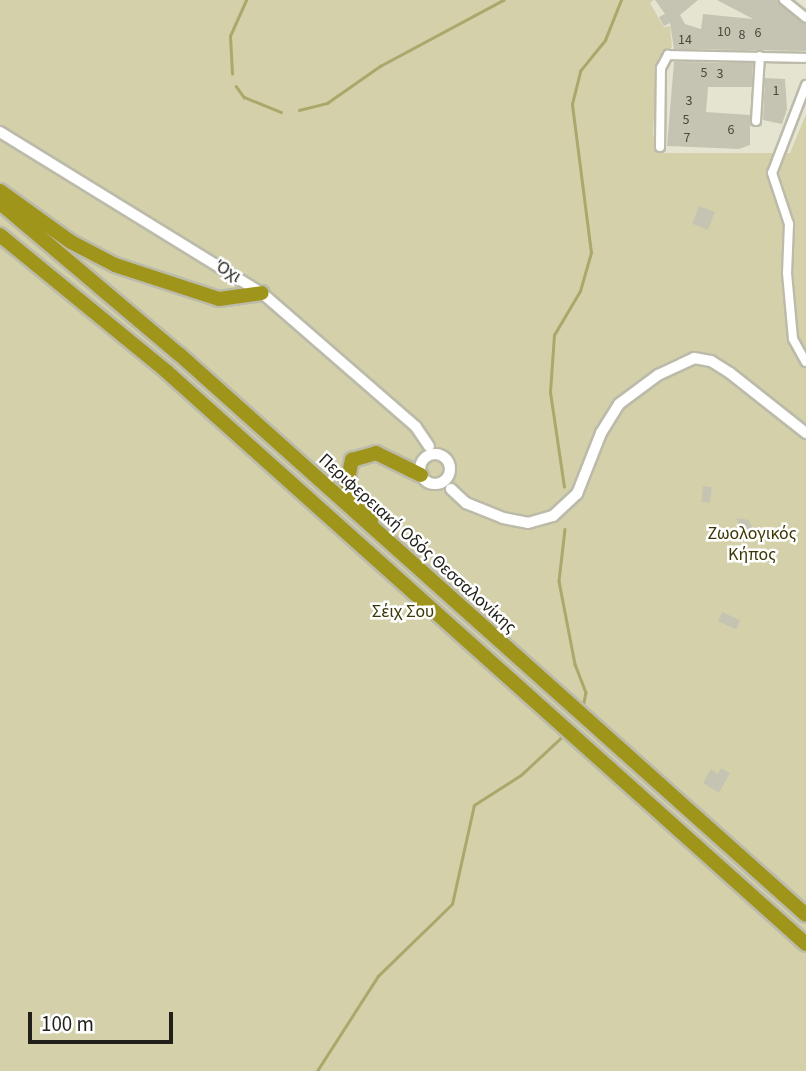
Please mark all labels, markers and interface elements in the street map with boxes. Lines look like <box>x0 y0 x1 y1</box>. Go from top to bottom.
house number: 10 <box>717 24 731 40</box>
house number: 6 <box>755 25 761 41</box>
house number: 8 <box>739 27 745 43</box>
house number: 14 <box>678 32 692 48</box>
house number: 5 <box>701 65 707 81</box>
house number: 3 <box>717 66 723 82</box>
house number: 1 <box>773 83 779 99</box>
house number: 3 <box>686 93 692 109</box>
house number: 5 <box>683 112 689 128</box>
house number: 6 <box>728 122 734 138</box>
house number: 7 <box>684 130 690 146</box>
street label: Όχι <box>211 256 245 288</box>
street label: Περιφερειακή Οδός Θεσσαλονίκης <box>314 449 520 639</box>
park label: Ζωολογικός Κήπος <box>708 524 796 566</box>
park label: Σέιχ Σου <box>372 601 434 623</box>
scale bar <box>32 998 177 1042</box>
text: 100 m <box>41 1009 94 1039</box>

